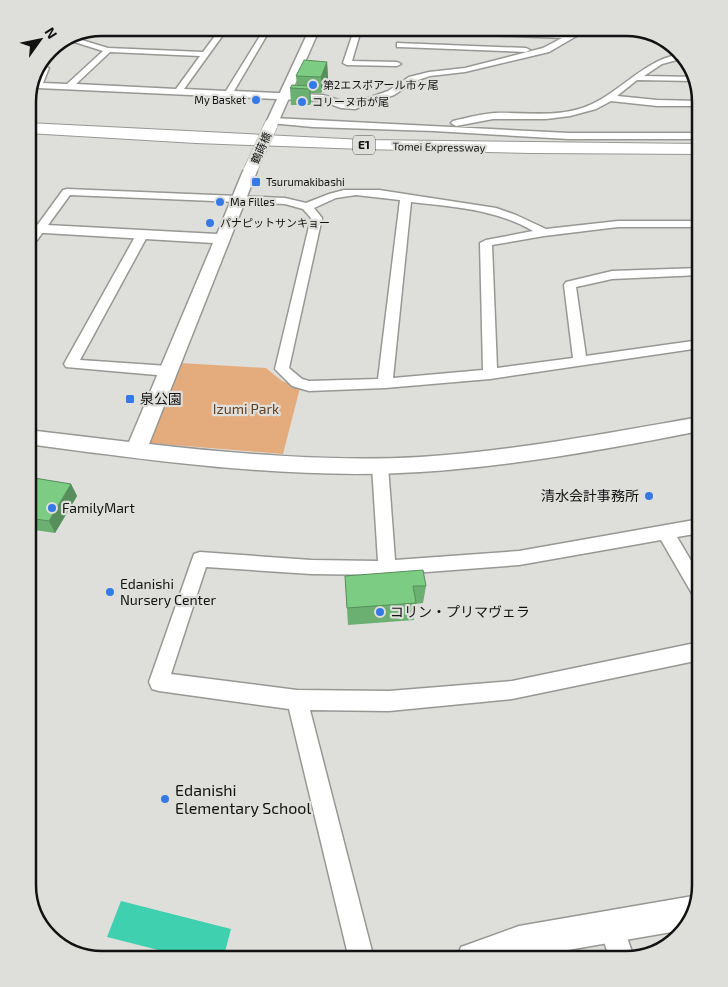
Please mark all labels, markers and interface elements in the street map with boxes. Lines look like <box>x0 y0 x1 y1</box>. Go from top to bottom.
north arrow <box>15 15 65 65</box>
text: N <box>41 24 61 42</box>
place label: 第2エスポアール市ヶ尾 <box>323 78 439 91</box>
marker: 第2エスポアール市ヶ尾 <box>307 79 319 91</box>
place label: My Basket <box>194 93 246 106</box>
marker: My Basket <box>250 94 262 106</box>
place label: コリーヌ市が尾 <box>312 95 389 108</box>
marker: コリーヌ市が尾 <box>296 96 308 108</box>
street label: 鶴蒔橋 <box>248 130 273 166</box>
road number: E1 <box>353 136 375 154</box>
street label: Tomei Expressway <box>393 139 486 154</box>
place label: Tsurumakibashi <box>266 175 345 188</box>
marker: Tsurumakibashi <box>250 176 262 188</box>
place label: Ma Filles <box>230 195 275 208</box>
marker: Ma Filles <box>214 196 226 208</box>
place label: パナピットサンキョー <box>220 216 330 229</box>
marker: パナピットサンキョー <box>204 217 216 229</box>
place label: 泉公園 <box>140 390 182 407</box>
marker: 泉公園 <box>124 393 136 405</box>
park label: Izumi Park <box>213 400 279 417</box>
place label: 清水会計事務所 <box>541 487 639 504</box>
marker: 清水会計事務所 <box>643 490 655 502</box>
place label: FamilyMart <box>62 499 135 516</box>
marker: FamilyMart <box>46 502 58 514</box>
place label: Edanishi Nursery Center <box>120 575 216 608</box>
marker: Edanishi Nursery Center <box>104 586 116 598</box>
place label: コリン・プリマヴェラ <box>390 603 530 620</box>
marker: コリン・プリマヴェラ <box>374 606 386 618</box>
place label: Edanishi Elementary School <box>175 780 311 817</box>
marker: Edanishi Elementary School <box>159 793 171 805</box>

